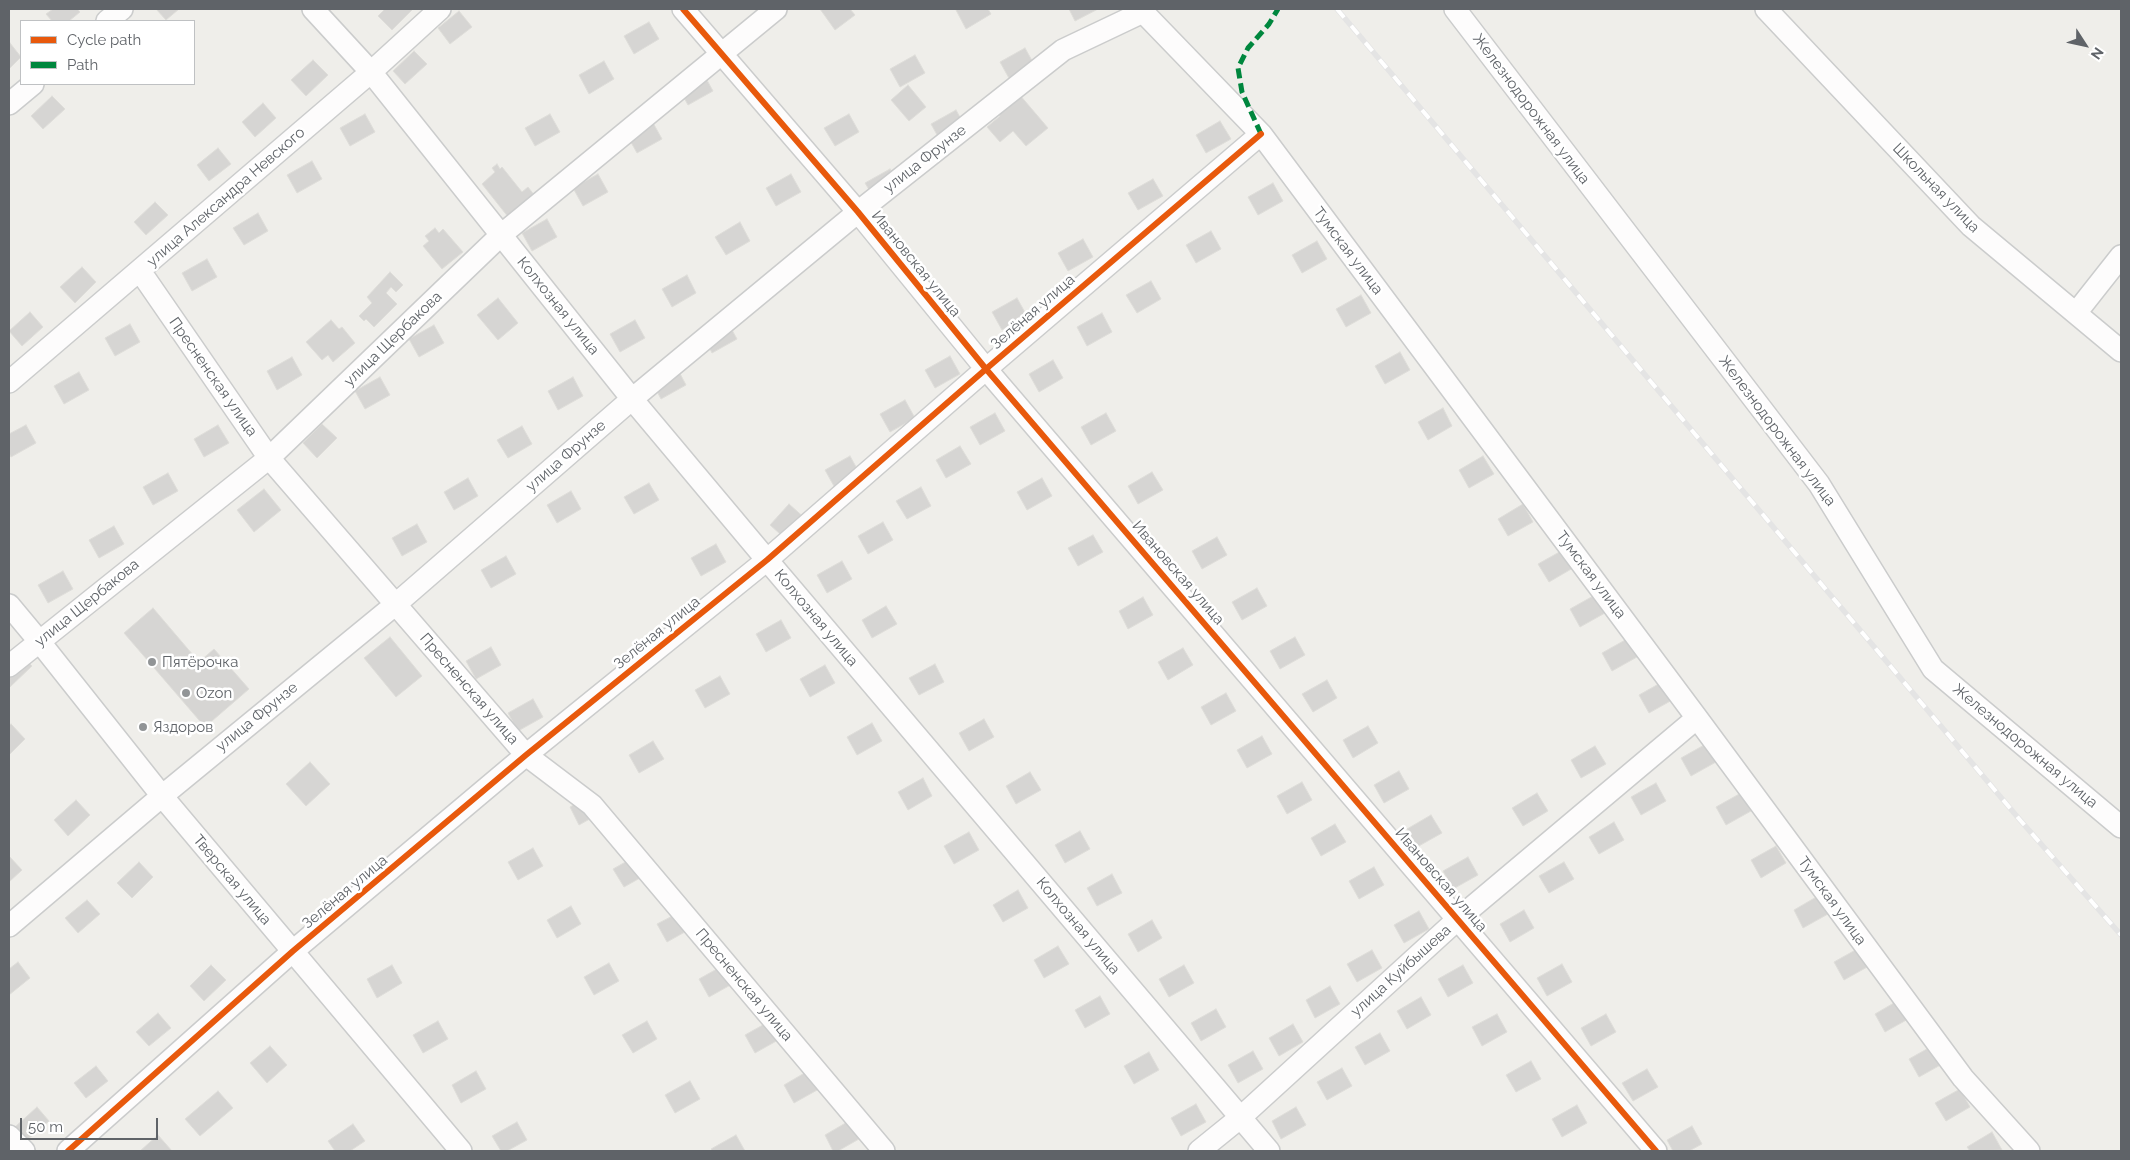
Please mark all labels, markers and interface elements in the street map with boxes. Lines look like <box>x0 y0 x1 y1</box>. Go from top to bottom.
legend <box>20 20 195 85</box>
north arrow <box>2060 20 2110 70</box>
street label: Железнодорожная улица <box>1469 30 1593 188</box>
text: Cycle path <box>67 31 141 49</box>
text: N <box>2088 45 2107 63</box>
text: Path <box>67 56 98 74</box>
street label: улица Фрунзе <box>880 121 970 197</box>
street label: улица Александра Невского <box>143 123 309 271</box>
street label: Школьная улица <box>1889 140 1983 236</box>
street label: Тумская улица <box>1309 204 1387 298</box>
street label: Ивановская улица <box>868 207 964 321</box>
street label: Колхозная улица <box>513 253 603 359</box>
street label: Зелёная улица <box>987 271 1079 353</box>
street label: улица Щербакова <box>340 288 446 390</box>
street label: Пресненская улица <box>165 314 261 440</box>
street label: Железнодорожная улица <box>1715 352 1839 510</box>
street label: улица Фрунзе <box>522 416 610 496</box>
street label: Ивановская улица <box>1128 517 1228 629</box>
street label: Тумская улица <box>1552 528 1630 622</box>
street label: улица Щербакова <box>31 555 143 651</box>
street label: Колхозная улица <box>770 566 862 670</box>
street label: Зелёная улица <box>610 593 704 673</box>
street label: Пресненская улица <box>416 630 522 748</box>
place label: Пятёрочка <box>162 653 238 671</box>
marker: Пятёрочка <box>146 656 158 668</box>
street label: улица Фрунзе <box>213 679 301 755</box>
street label: Железнодорожная улица <box>1949 680 2101 812</box>
place label: Ozon <box>196 684 232 702</box>
marker: Ozon <box>180 687 192 699</box>
place label: Яздоров <box>153 718 213 736</box>
marker: Яздоров <box>137 721 149 733</box>
street label: Ивановская улица <box>1391 824 1491 936</box>
street label: Тверская улица <box>189 831 275 929</box>
street label: Зелёная улица <box>299 851 391 933</box>
street label: Тумская улица <box>1794 853 1870 949</box>
street label: Колхозная улица <box>1032 874 1124 978</box>
street label: улица Куйбышева <box>1347 921 1455 1021</box>
street label: Пресненская улица <box>692 925 796 1045</box>
scale bar <box>22 1108 160 1140</box>
text: 50 m <box>28 1118 63 1136</box>

